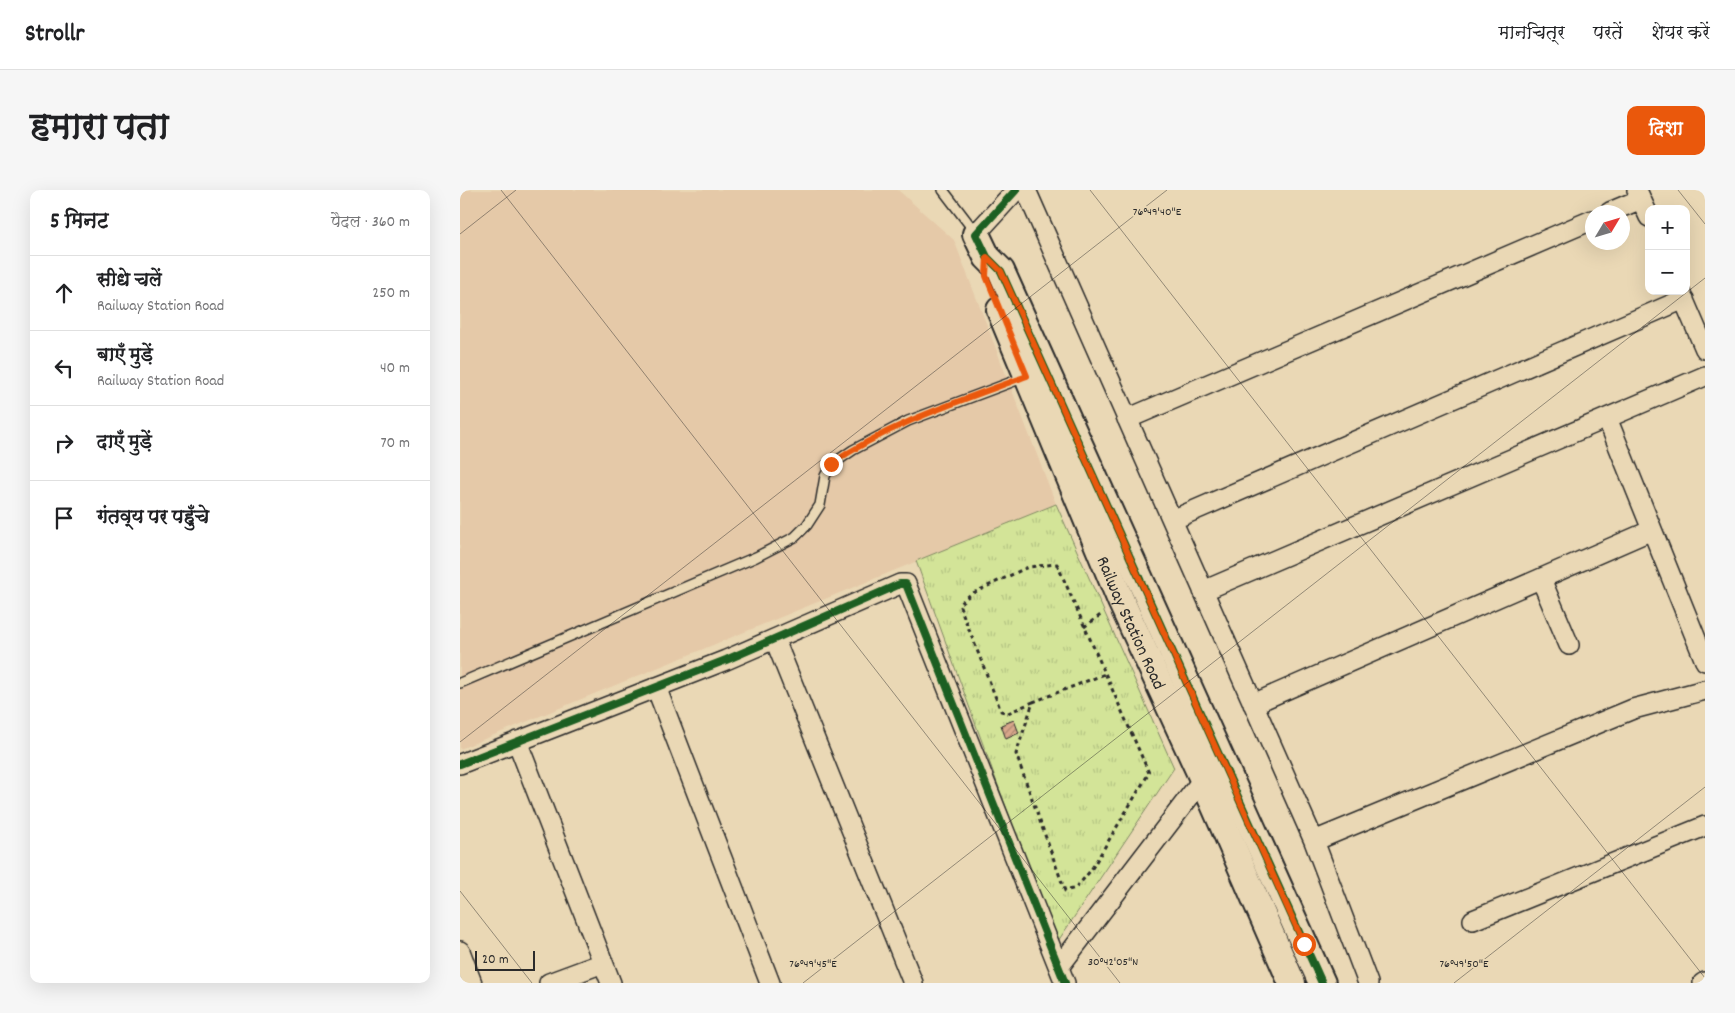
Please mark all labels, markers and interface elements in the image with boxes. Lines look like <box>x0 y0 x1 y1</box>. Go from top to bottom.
text: Strollr <box>25 18 84 52</box>
text: मानचित्र <box>1499 22 1565 47</box>
text: परतें <box>1593 22 1623 47</box>
text: शेयर करें <box>1651 22 1710 47</box>
text: हमारा पता <box>30 105 169 155</box>
button: दिशा <box>1627 106 1705 155</box>
text: 76°49'40"E <box>1133 204 1182 221</box>
north arrow <box>1585 205 1630 250</box>
map controls <box>1645 205 1690 295</box>
button: + <box>1645 205 1690 250</box>
text: 5 मिनट <box>50 208 109 238</box>
text: पैदल · 360 m <box>331 211 410 234</box>
button: − <box>1645 250 1690 295</box>
text: सीधे चलें <box>97 268 162 295</box>
icon: ahead <box>50 279 78 307</box>
text: 250 m <box>372 282 410 305</box>
text: Railway Station Road <box>97 295 224 318</box>
text: बाएँ मुड़ें <box>97 343 153 370</box>
icon: left <box>50 354 78 382</box>
text: 40 m <box>380 357 410 380</box>
text: Railway Station Road <box>97 370 224 393</box>
icon: right <box>50 429 78 457</box>
text: दाएँ मुड़ें <box>97 430 152 457</box>
text: 70 m <box>380 432 410 455</box>
route end <box>820 453 843 476</box>
icon: arrive <box>50 504 78 532</box>
text: गंतव्य पर पहुँचे <box>97 505 209 532</box>
street label: Railway Station Road <box>1089 553 1170 694</box>
route start <box>1293 933 1316 956</box>
scale bar <box>475 948 535 971</box>
text: 20 m <box>482 950 509 970</box>
text: 30°42'05"N <box>1088 954 1138 971</box>
text: 76°49'45"E <box>789 956 837 973</box>
text: 76°49'50"E <box>1440 956 1489 973</box>

